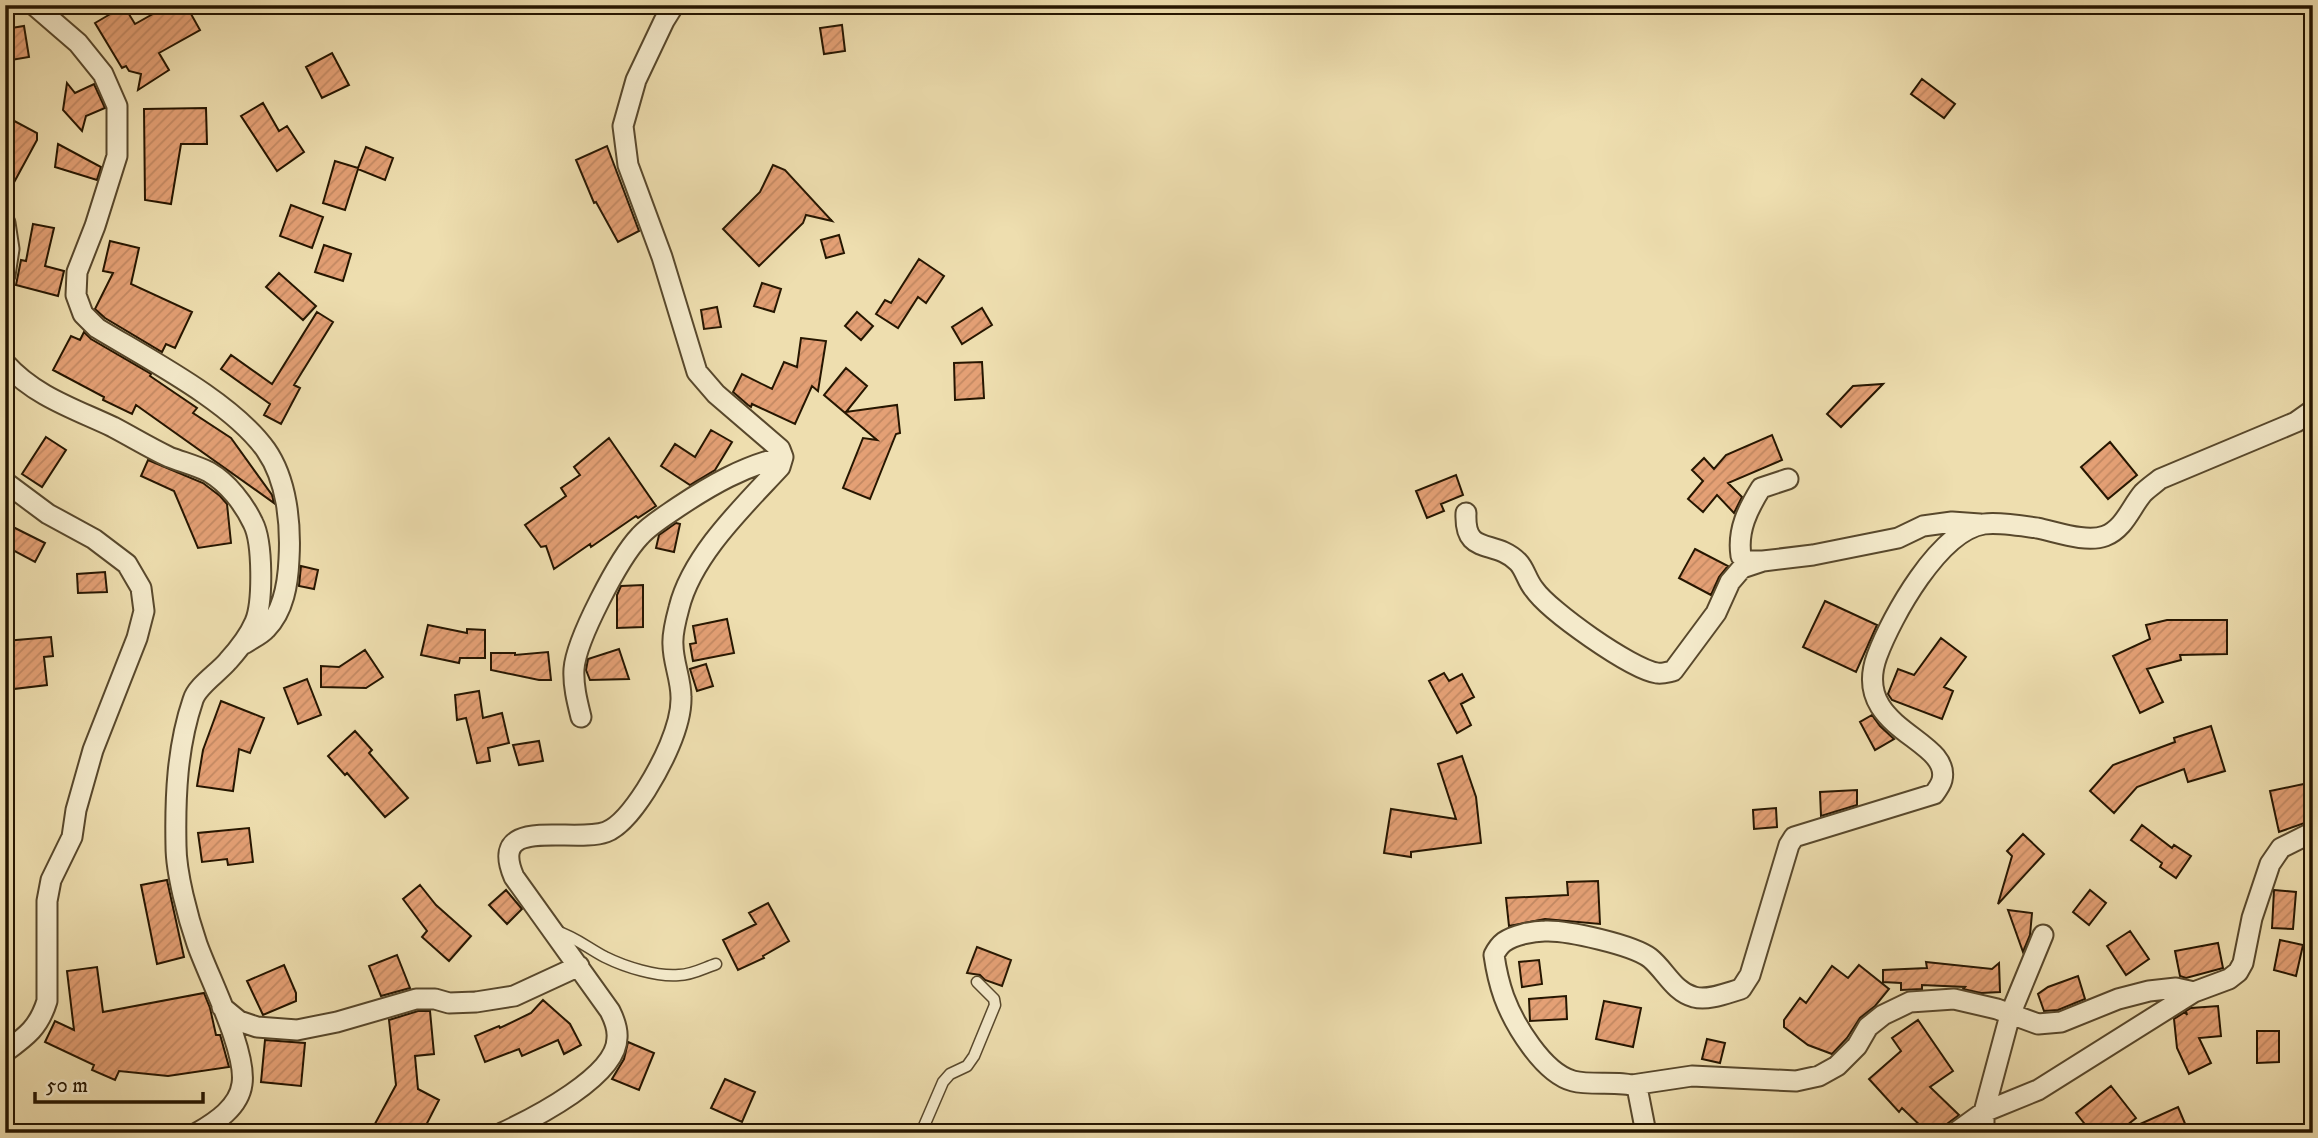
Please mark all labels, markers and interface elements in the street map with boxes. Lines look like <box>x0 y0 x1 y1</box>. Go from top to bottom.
scale bar <box>35 1061 203 1105</box>
text: 50 m <box>46 1073 88 1099</box>

